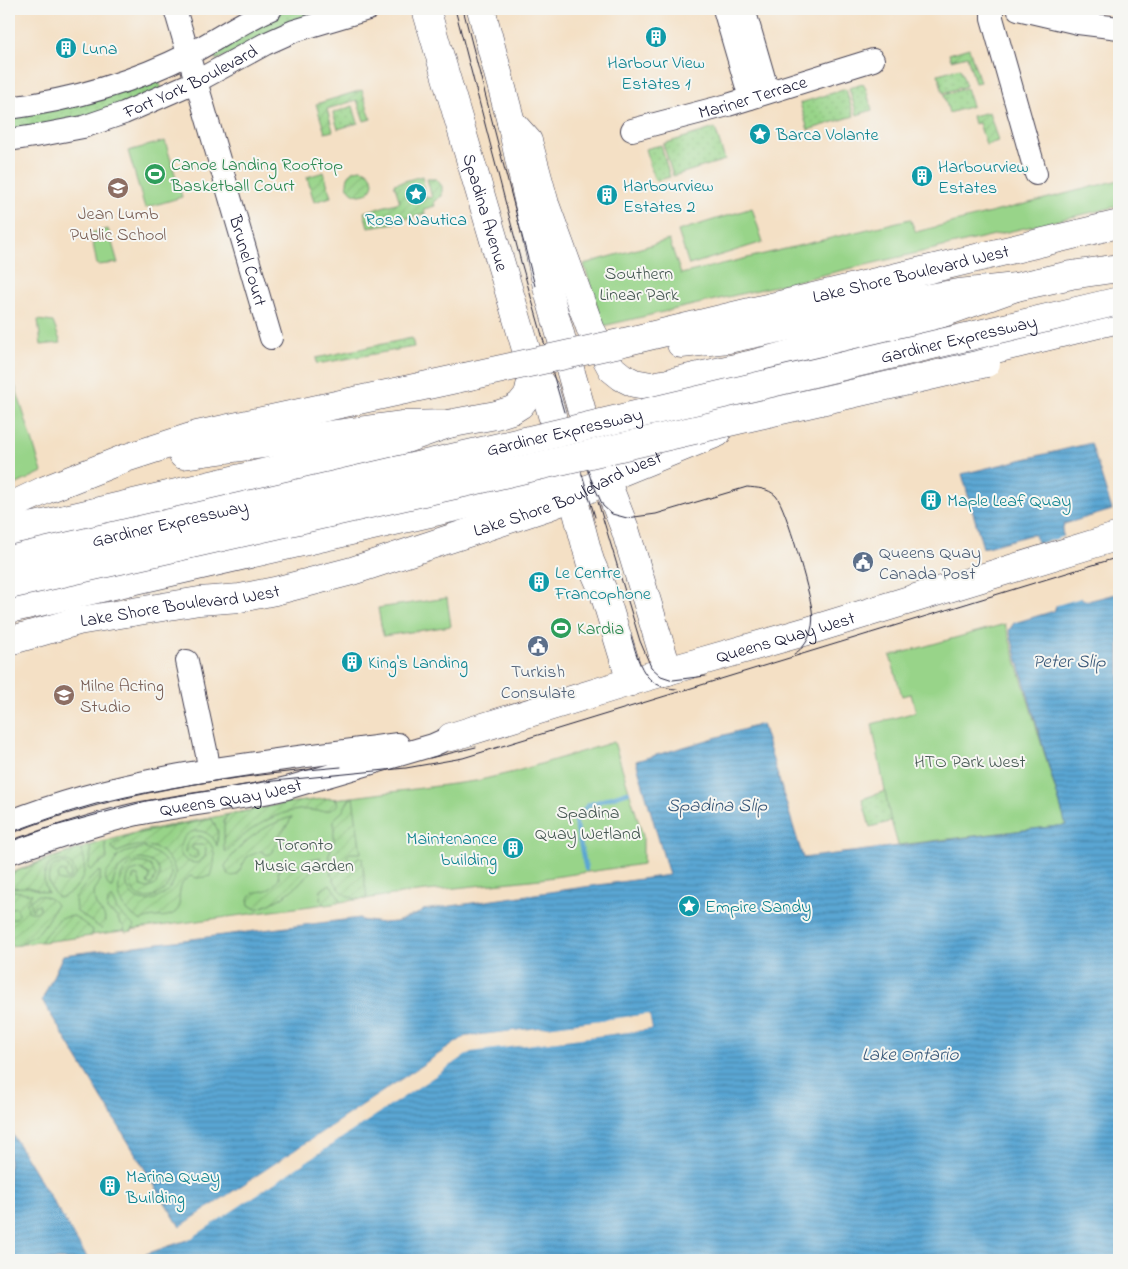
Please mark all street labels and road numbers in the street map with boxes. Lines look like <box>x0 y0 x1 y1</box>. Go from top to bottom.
street label: Fort York Boulevard <box>119 39 263 127</box>
street label: Mariner Terrace <box>696 70 811 127</box>
street label: Spadina Avenue <box>454 151 514 276</box>
street label: Brunel Court <box>221 212 272 310</box>
street label: Lake Shore Boulevard West <box>810 240 1012 312</box>
street label: Gardiner Expressway <box>878 310 1040 372</box>
street label: Gardiner Expressway <box>484 403 645 465</box>
street label: Lake Shore Boulevard West <box>470 446 666 545</box>
street label: Gardiner Expressway <box>90 494 251 555</box>
street label: Lake Shore Boulevard West <box>79 579 283 635</box>
street label: Queens Quay West <box>713 606 859 671</box>
street label: Queens Quay West <box>158 773 305 825</box>

